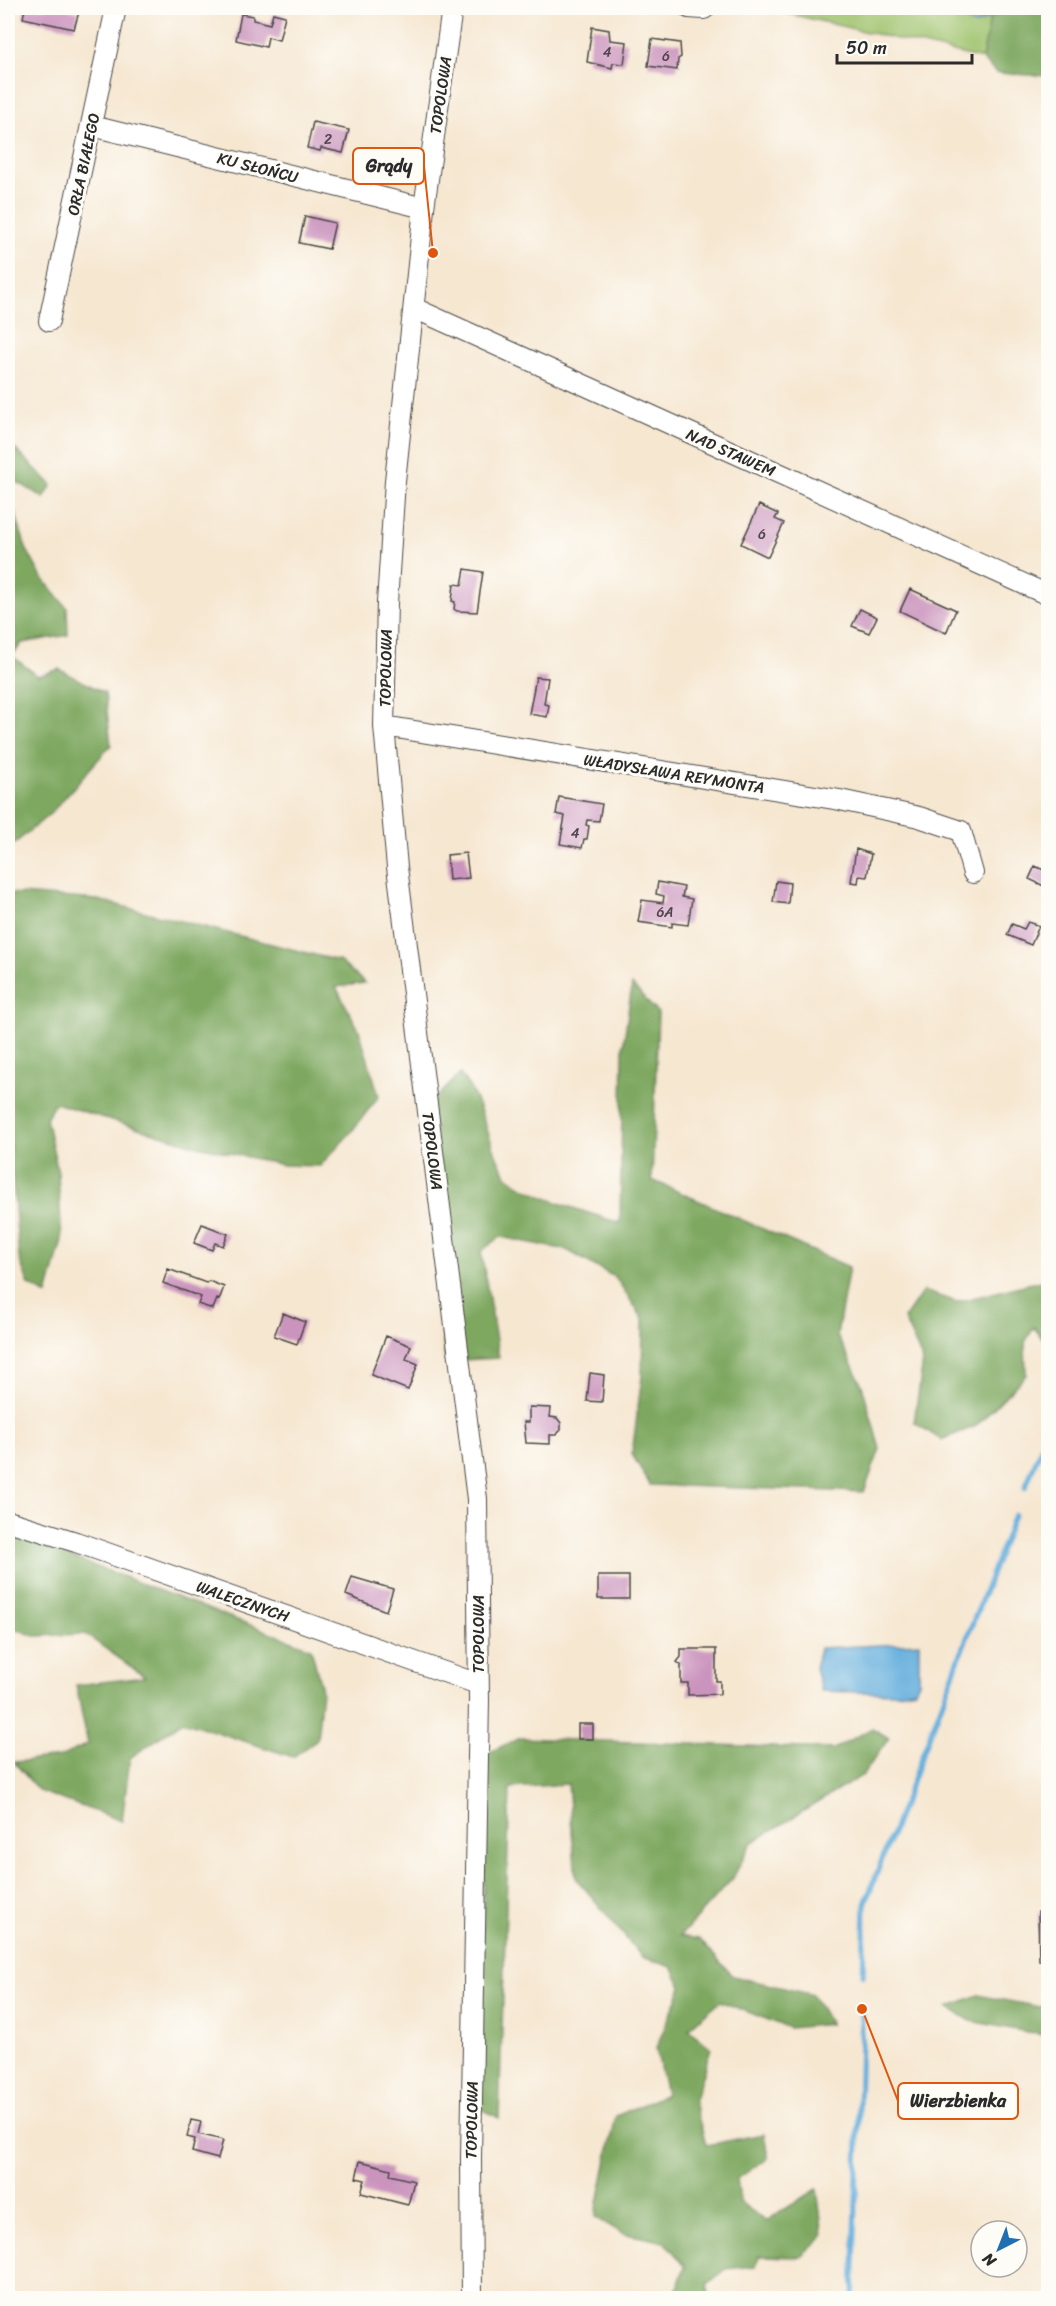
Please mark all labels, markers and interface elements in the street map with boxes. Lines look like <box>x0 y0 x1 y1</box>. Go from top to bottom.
scale bar <box>837 27 972 65</box>
text: 50 m <box>846 32 887 64</box>
house number: 4 <box>603 40 612 65</box>
house number: 6 <box>662 44 670 69</box>
street label: TOPOLOWA <box>421 54 460 136</box>
street label: ORŁA BIAŁEGO <box>58 110 109 218</box>
house number: 2 <box>324 127 332 152</box>
street label: KU SŁOŃCU <box>214 143 302 192</box>
callout: Grądy <box>353 148 424 184</box>
text: Grądy <box>365 150 413 182</box>
street label: NAD STAWEM <box>681 420 780 485</box>
house number: 6 <box>758 522 766 547</box>
street label: TOPOLOWA <box>370 629 401 707</box>
street label: WŁADYSŁAWA REYMONTA <box>582 745 766 802</box>
house number: 4 <box>571 821 580 846</box>
house number: 6A <box>656 900 674 925</box>
street label: TOPOLOWA <box>413 1110 452 1192</box>
street label: WALECZNYCH <box>192 1572 294 1631</box>
street label: TOPOLOWA <box>464 1595 493 1673</box>
street label: TOPOLOWA <box>456 2081 487 2159</box>
callout: Wierzbienka <box>898 2083 1018 2119</box>
text: Wierzbienka <box>910 2085 1007 2117</box>
north arrow <box>969 2219 1029 2279</box>
text: N <box>975 2245 1004 2275</box>

